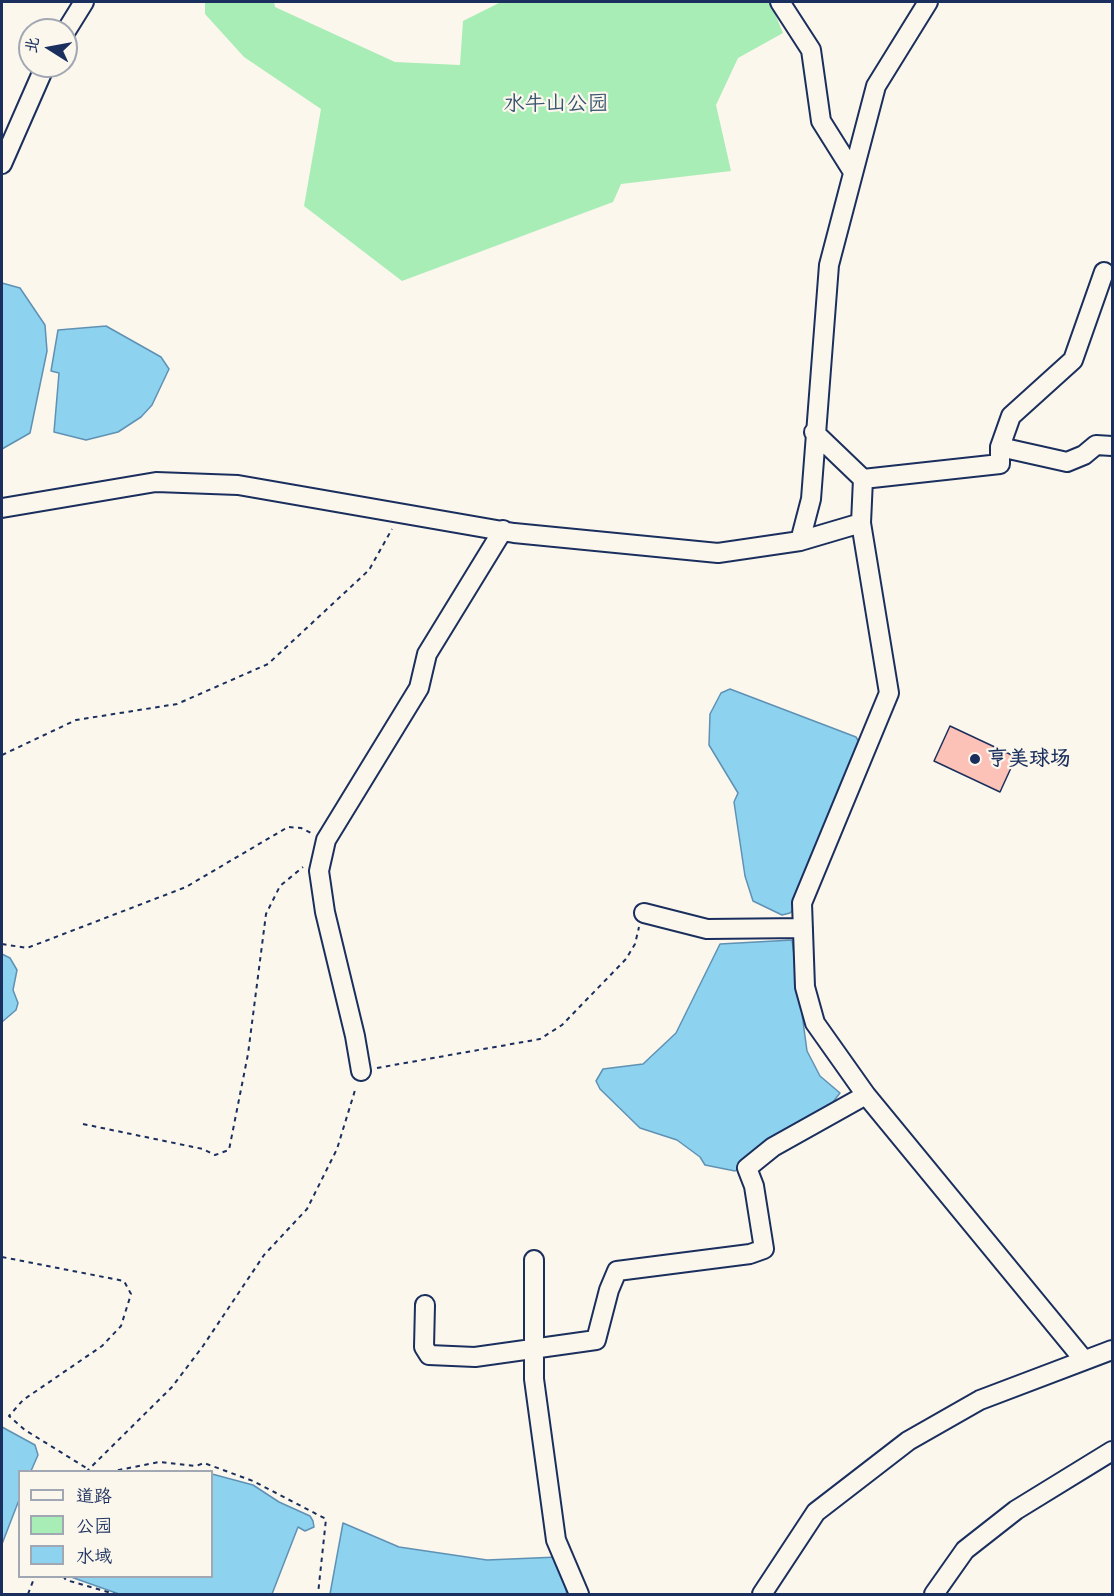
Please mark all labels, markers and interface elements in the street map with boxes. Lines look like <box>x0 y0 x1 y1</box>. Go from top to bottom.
north arrow <box>18 18 78 78</box>
text: 北 <box>22 35 43 55</box>
park label: 水牛山公园 <box>504 91 608 117</box>
place label: 亨美球场 <box>987 746 1071 772</box>
marker: 亨美球场 <box>968 752 982 766</box>
legend <box>18 1470 213 1578</box>
text: 道路 <box>76 1486 112 1507</box>
text: 公园 <box>76 1516 112 1537</box>
text: 水域 <box>76 1546 112 1567</box>

